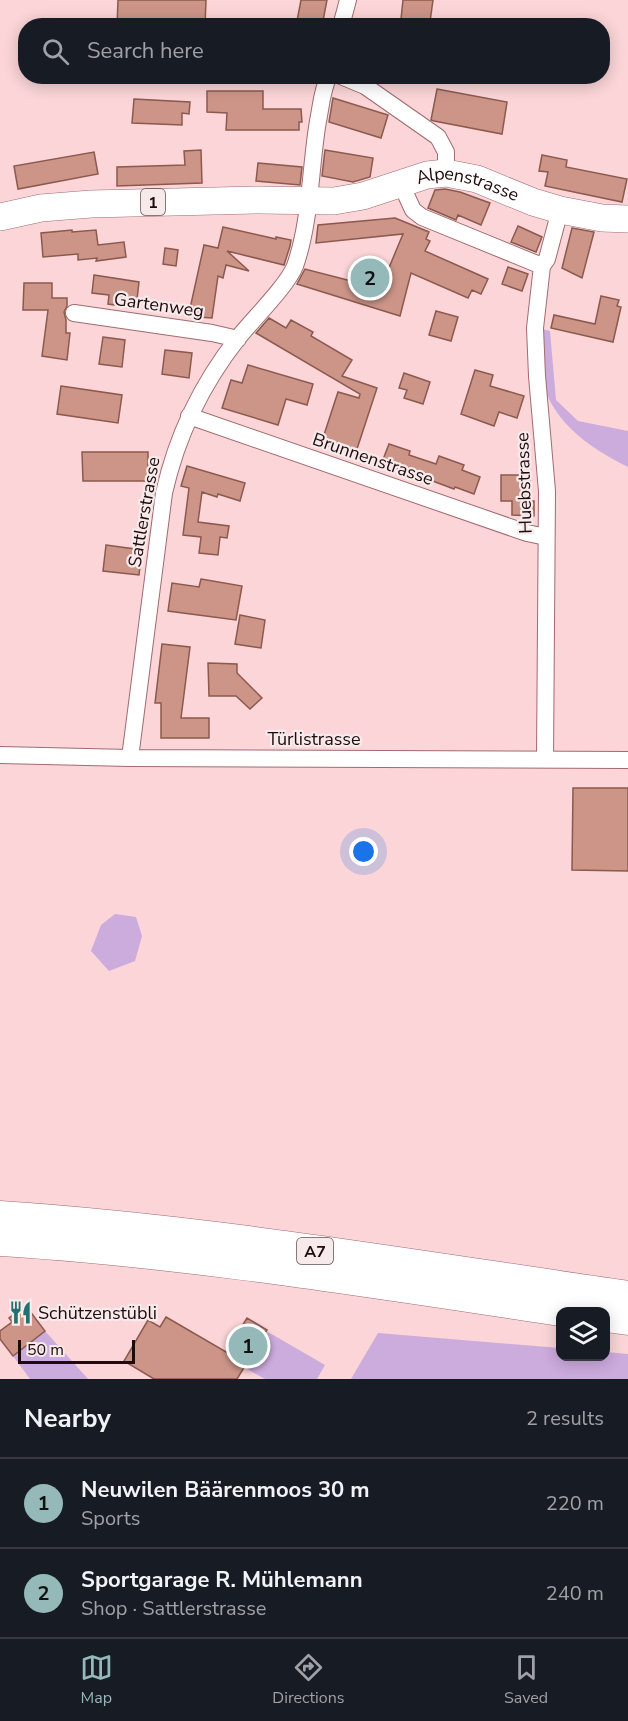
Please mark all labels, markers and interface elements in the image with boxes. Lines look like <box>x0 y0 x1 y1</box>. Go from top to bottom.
search box <box>18 18 610 84</box>
icon: search <box>39 35 72 68</box>
text: Search here <box>87 36 204 66</box>
street label: Alpenstrasse <box>413 161 523 207</box>
road number: 1 <box>141 189 165 215</box>
pin: 2 <box>350 256 389 300</box>
street label: Gartenweg <box>112 287 206 323</box>
street label: Brunnenstrasse <box>309 427 437 491</box>
street label: Huebstrasse <box>510 432 538 534</box>
street label: Sattlerstrasse <box>122 455 166 569</box>
street label: Türlistrasse <box>267 727 361 751</box>
your location <box>349 837 378 866</box>
road number: A7 <box>297 1238 333 1264</box>
restaurant icon: Schützenstübli <box>7 1300 33 1326</box>
place label: Schützenstübli <box>38 1301 157 1325</box>
map controls <box>556 1307 610 1361</box>
button: layers <box>556 1307 610 1361</box>
pin: 1 <box>228 1324 268 1368</box>
scale bar <box>18 1337 135 1364</box>
text: 50 m <box>27 1339 64 1361</box>
text: Nearby <box>24 1401 111 1436</box>
text: 2 results <box>526 1405 604 1432</box>
text: Neuwilen Bäärenmoos 30 m <box>81 1475 370 1505</box>
text: 1 <box>38 1490 50 1517</box>
text: 220 m <box>546 1490 604 1517</box>
text: Sports <box>81 1505 140 1532</box>
text: Sportgarage R. Mühlemann <box>81 1565 363 1595</box>
text: 2 <box>38 1580 50 1607</box>
text: 240 m <box>546 1580 604 1607</box>
text: Shop · Sattlerstrasse <box>81 1595 267 1622</box>
tab: Map <box>80 1651 113 1709</box>
tab: Directions <box>272 1651 344 1709</box>
tab: Saved <box>504 1651 548 1709</box>

